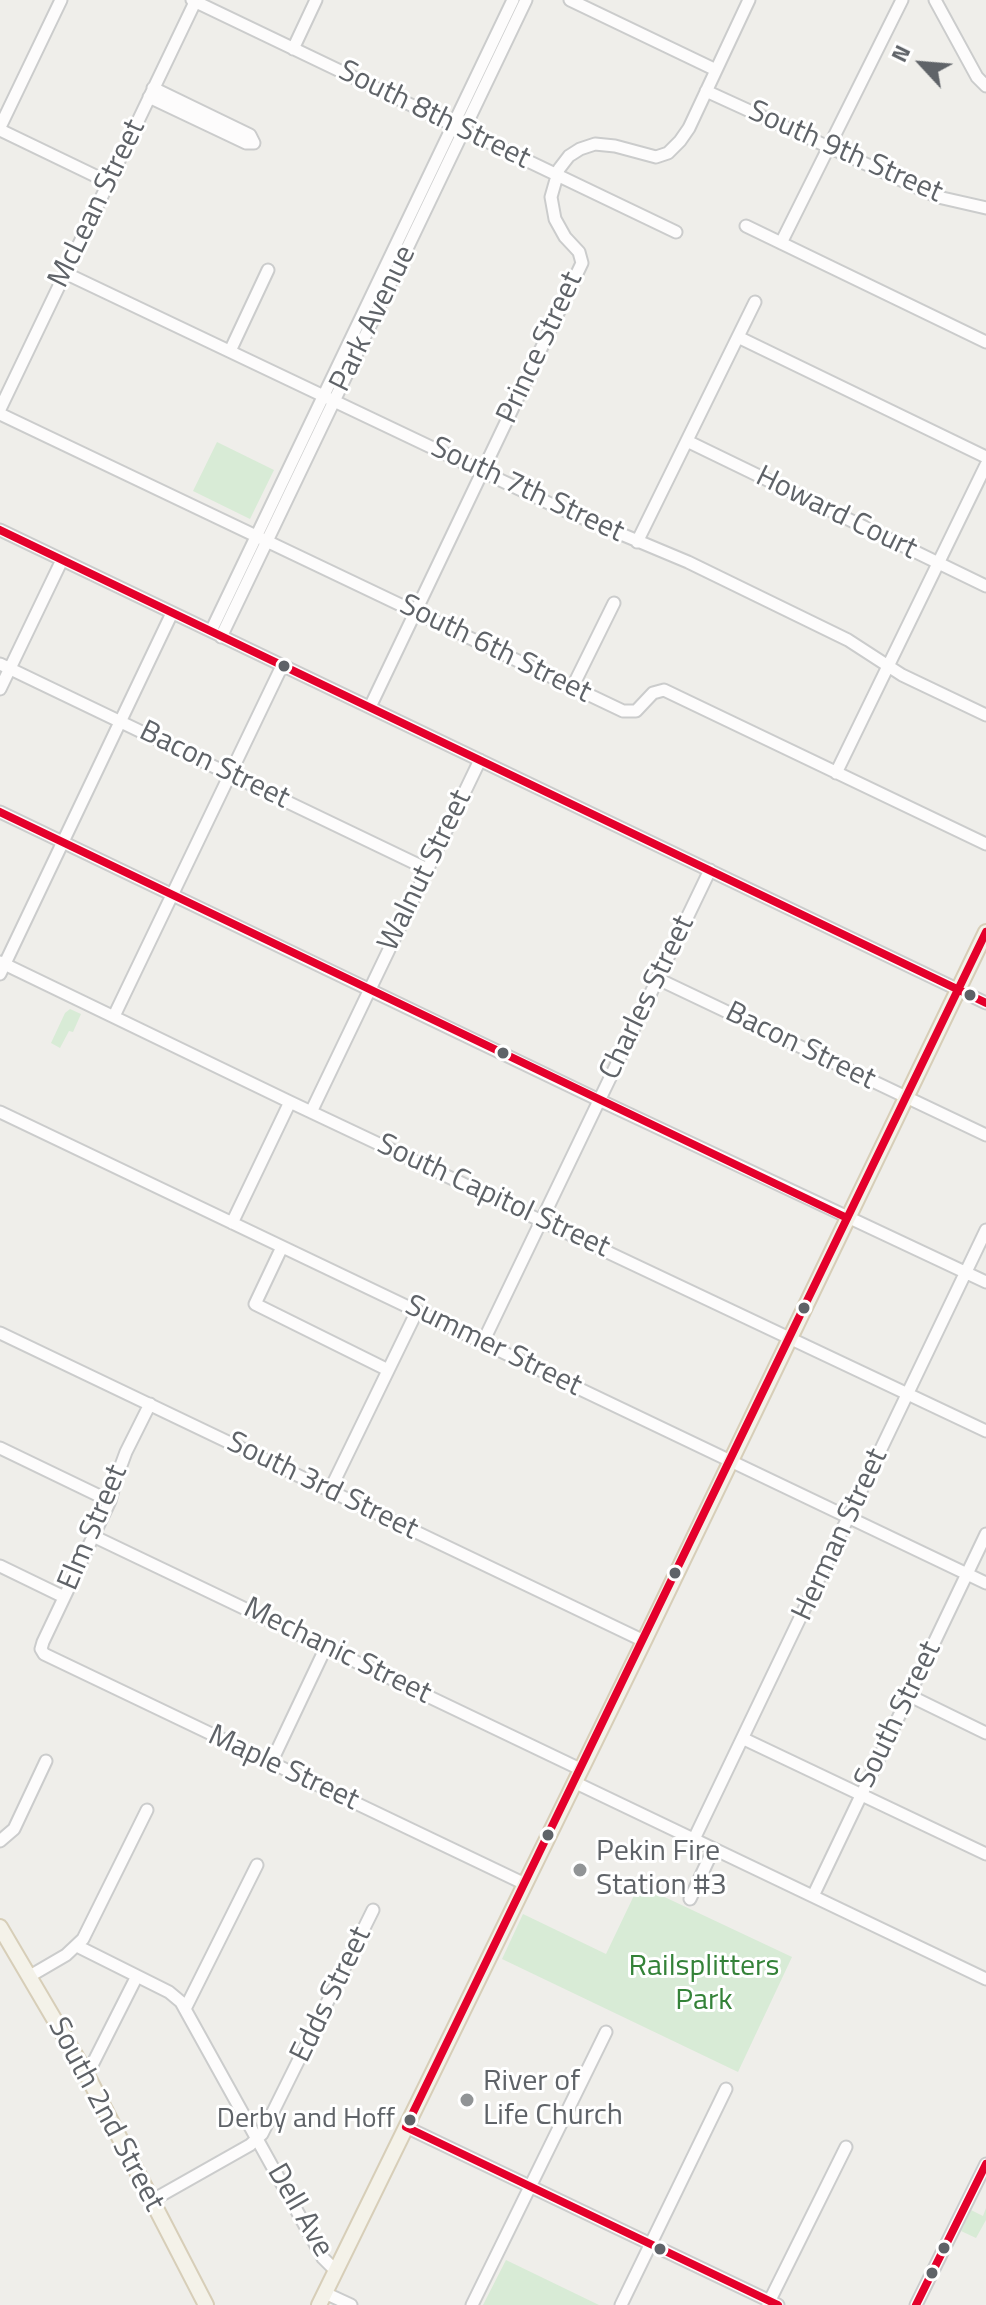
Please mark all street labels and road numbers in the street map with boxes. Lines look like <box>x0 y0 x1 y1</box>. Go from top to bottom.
street label: South 8th Street <box>332 54 536 178</box>
street label: South 9th Street <box>742 94 948 212</box>
street label: McLean Street <box>42 114 154 294</box>
street label: Park Avenue <box>323 240 425 398</box>
street label: Prince Street <box>490 267 592 429</box>
street label: South 7th Street <box>425 431 629 551</box>
street label: Howard Court <box>750 460 922 568</box>
street label: South 6th Street <box>393 588 597 712</box>
street label: Bacon Street <box>133 714 295 818</box>
street label: Walnut Street <box>372 785 480 957</box>
street label: Charles Street <box>593 910 703 1086</box>
street label: Bacon Street <box>719 995 881 1099</box>
street label: South Capitol Street <box>371 1127 615 1267</box>
street label: Summer Street <box>399 1289 587 1405</box>
street label: South 3rd Street <box>221 1425 423 1549</box>
street label: Herman Street <box>785 1443 897 1627</box>
street label: Elm Street <box>52 1460 136 1596</box>
street label: Mechanic Street <box>237 1591 437 1713</box>
street label: South Street <box>848 1636 950 1794</box>
street label: Maple Street <box>202 1718 364 1820</box>
street label: Edds Street <box>284 1922 380 2068</box>
street label: South 2nd Street <box>39 2012 171 2218</box>
street label: Dell Ave <box>258 2158 340 2264</box>

